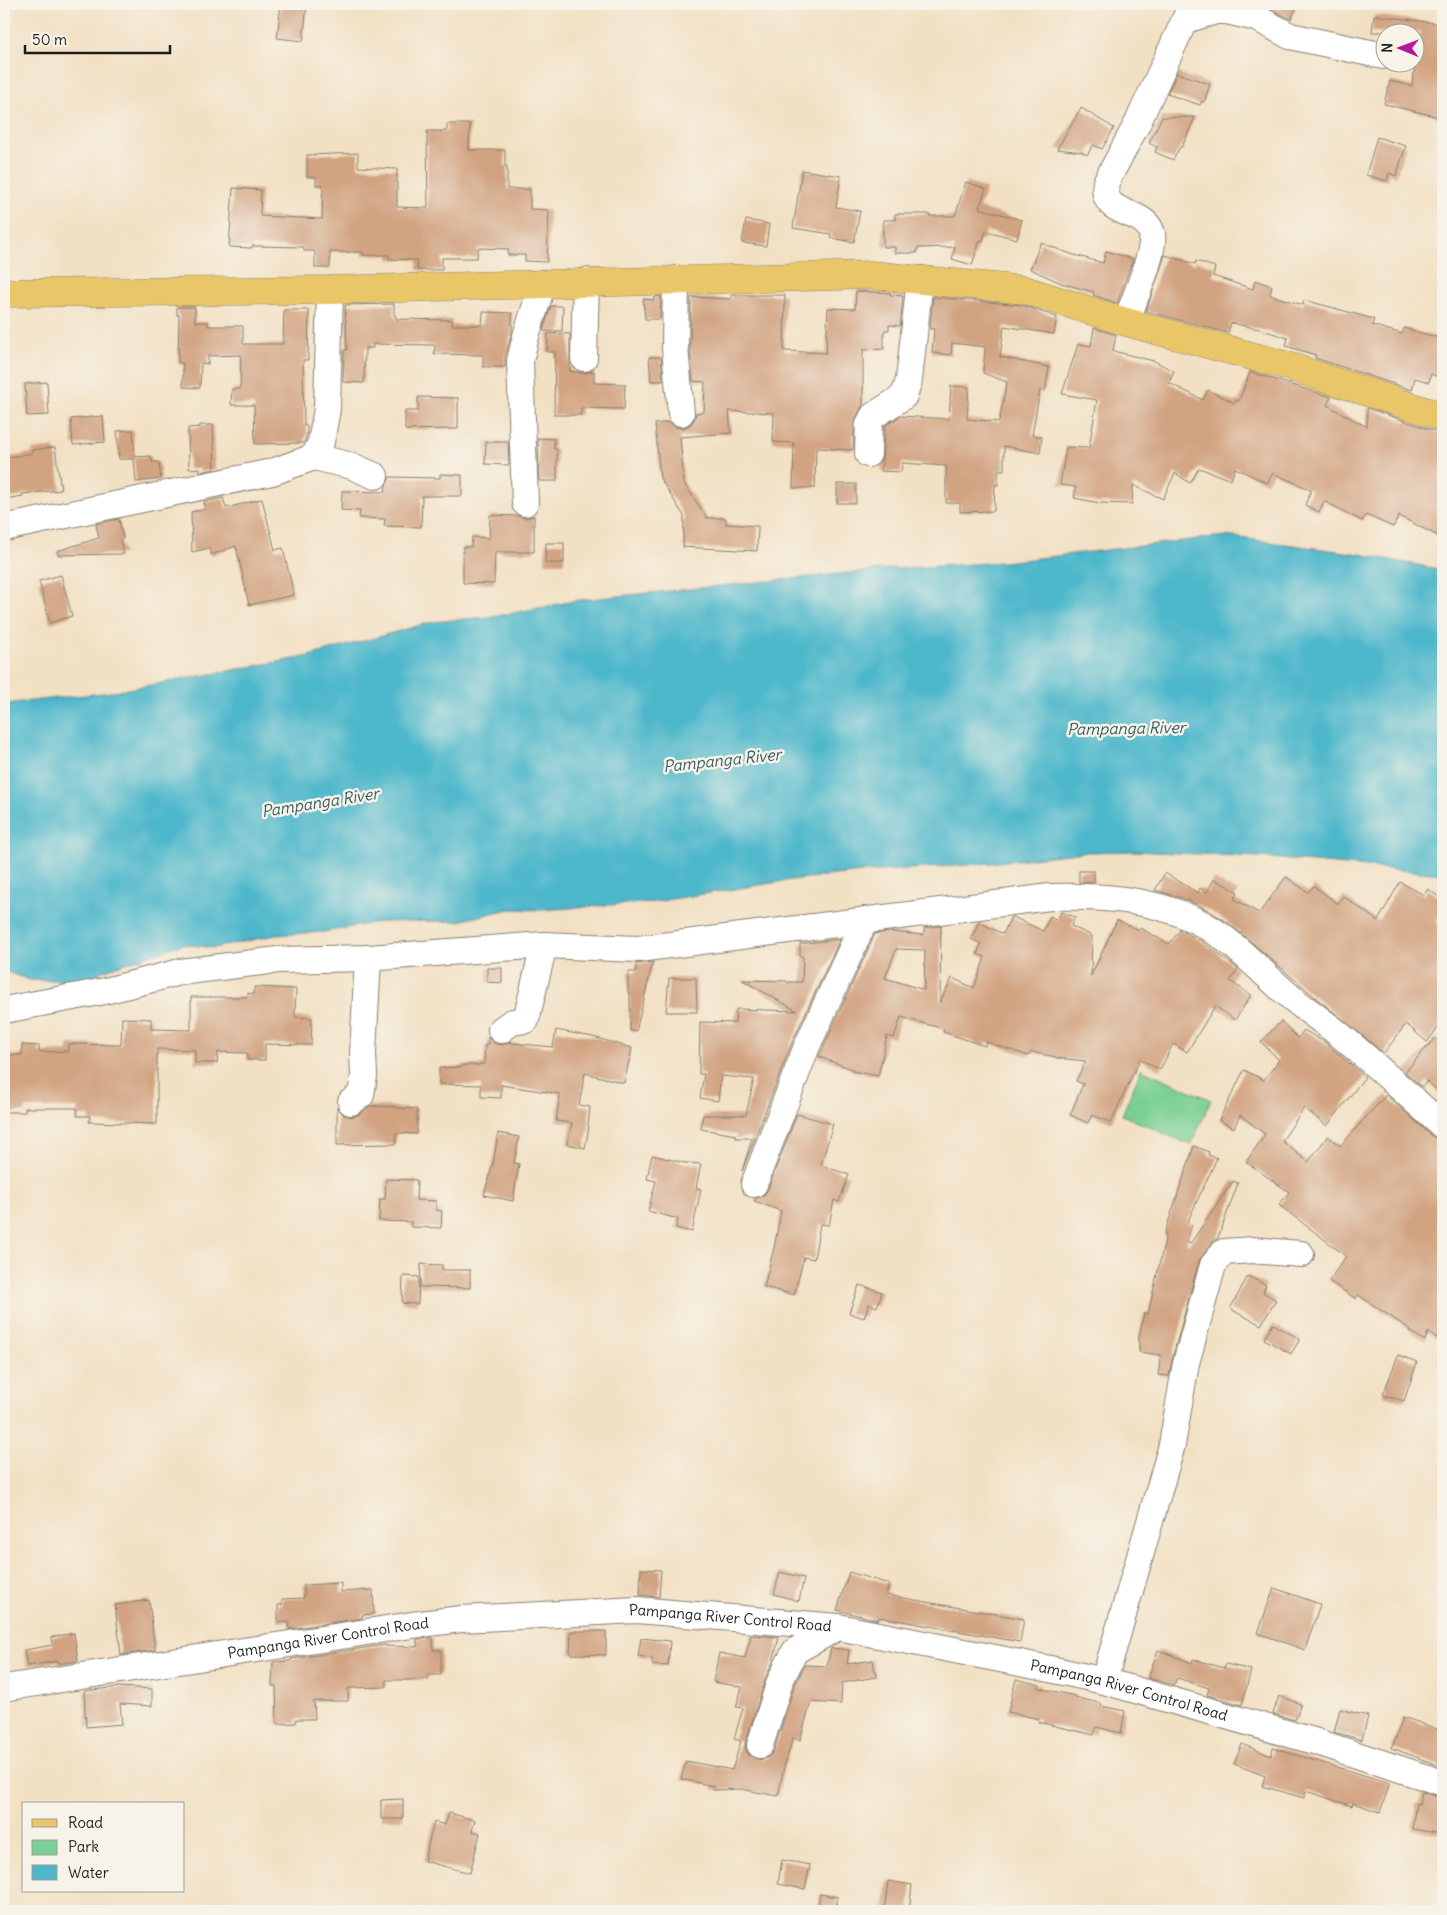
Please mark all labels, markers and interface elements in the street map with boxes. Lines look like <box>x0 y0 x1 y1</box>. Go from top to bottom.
scale bar <box>25 22 170 54</box>
north arrow <box>1374 22 1424 72</box>
text: 50 m <box>32 30 67 49</box>
text: N <box>1378 43 1396 53</box>
water label: Pampanga River <box>1067 717 1188 739</box>
water label: Pampanga River <box>662 744 784 776</box>
water label: Pampanga River <box>260 782 383 821</box>
street label: Pampanga River Control Road <box>628 1600 832 1635</box>
street label: Pampanga River Control Road <box>226 1613 430 1662</box>
street label: Pampanga River Control Road <box>1029 1655 1230 1725</box>
legend <box>22 1802 185 1892</box>
text: Road <box>68 1813 103 1832</box>
text: Park <box>68 1837 99 1856</box>
text: Water <box>68 1863 109 1882</box>

